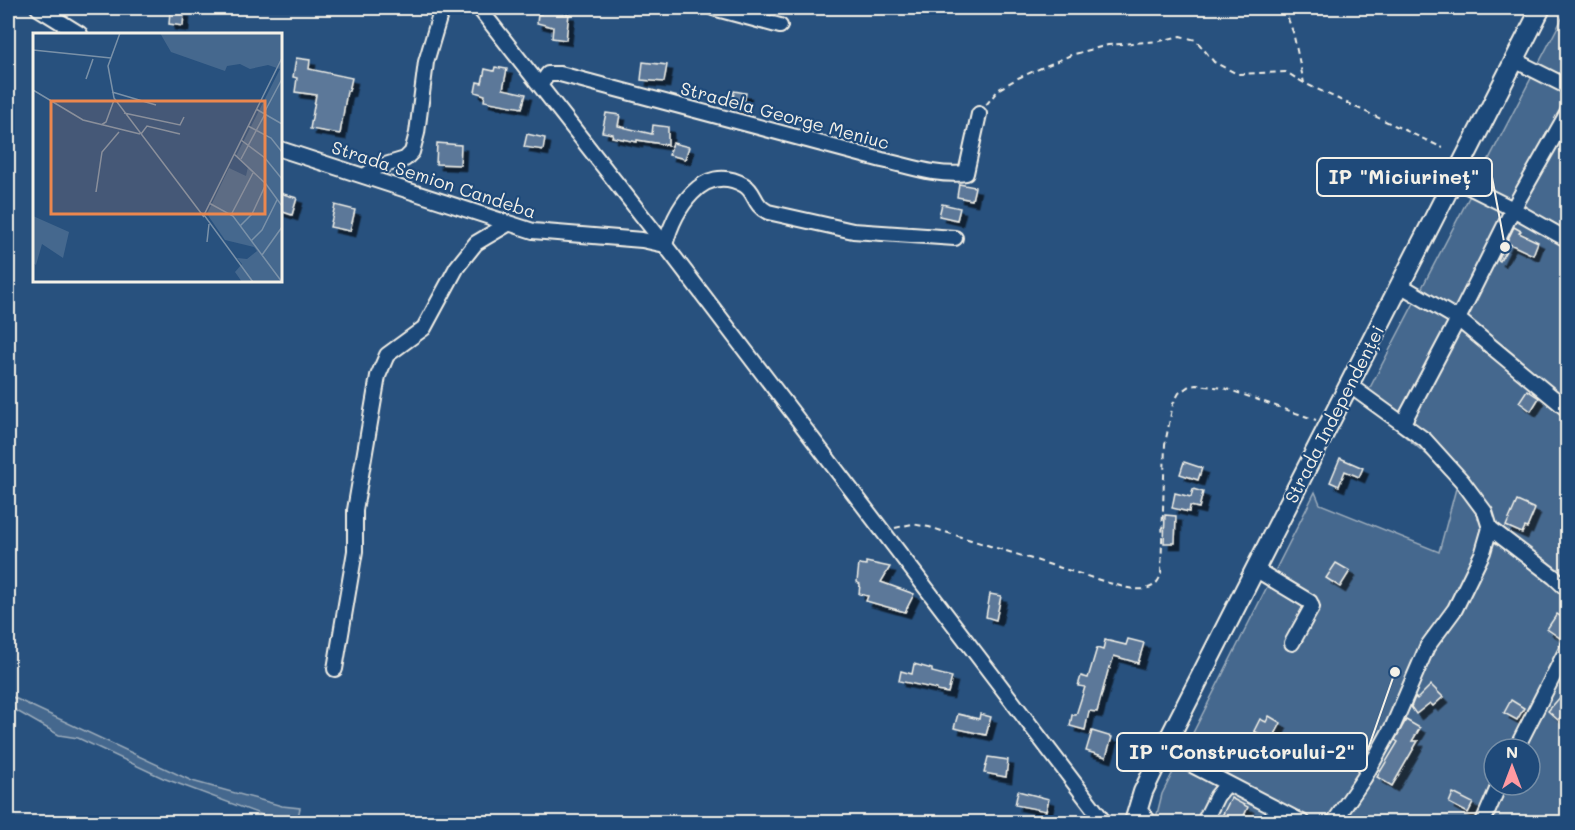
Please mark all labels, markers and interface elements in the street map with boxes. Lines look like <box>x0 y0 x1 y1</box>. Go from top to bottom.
inset map <box>33 33 282 282</box>
street label: Stradela George Meniuc <box>678 76 892 154</box>
street label: Strada Semion Candeba <box>329 135 539 223</box>
callout: IP "Miciurineț" <box>1317 158 1492 196</box>
text: IP "Miciurineț" <box>1328 163 1480 190</box>
street label: Strada Independenței <box>1279 321 1389 507</box>
callout: IP "Constructorului-2" <box>1117 733 1367 771</box>
north arrow <box>1482 737 1542 797</box>
text: IP "Constructorului-2" <box>1129 738 1355 764</box>
text: N <box>1506 741 1518 762</box>

